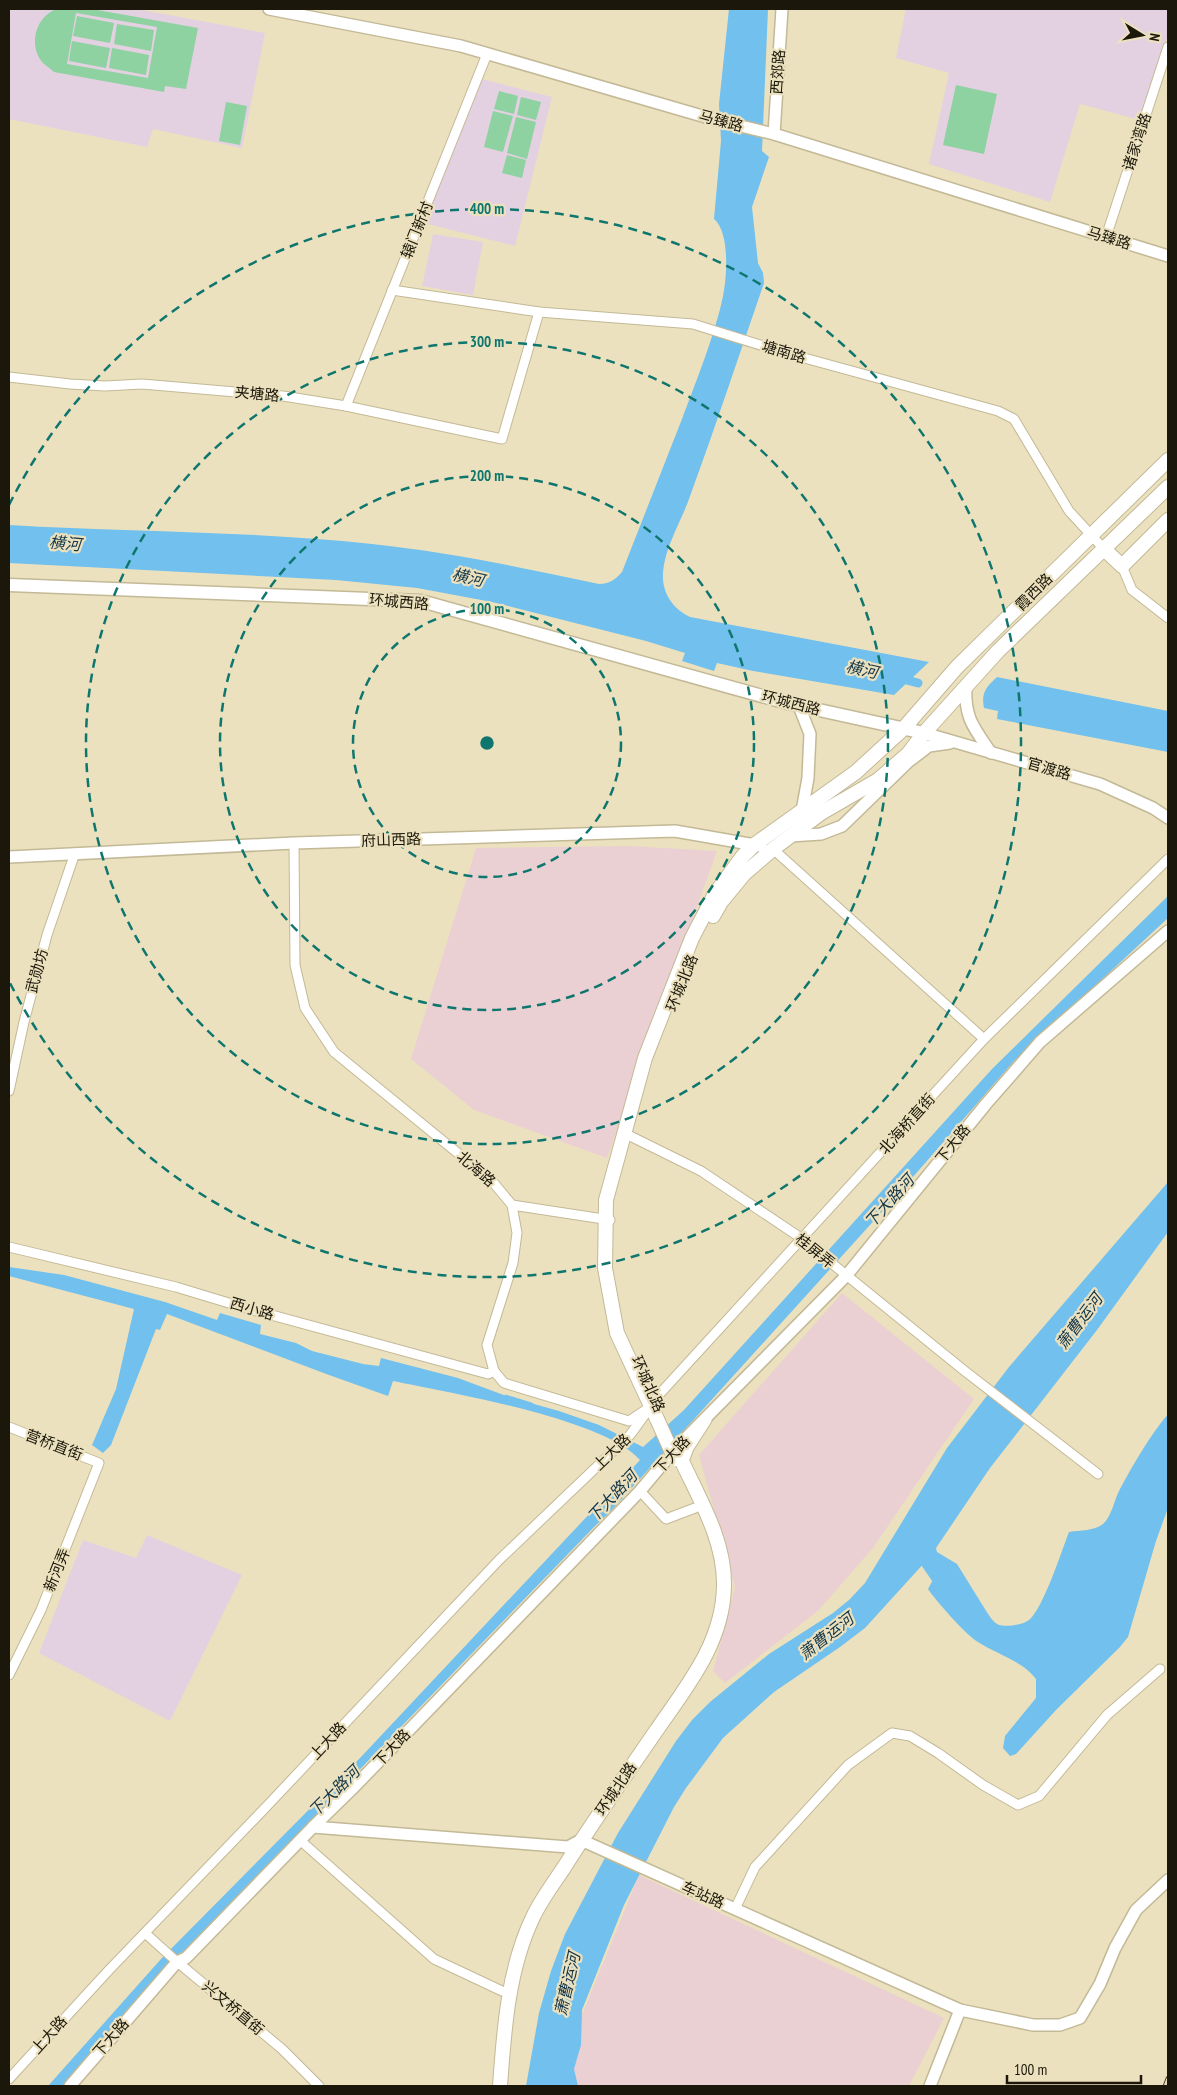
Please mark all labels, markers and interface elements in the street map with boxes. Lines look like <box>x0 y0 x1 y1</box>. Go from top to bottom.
north arrow <box>1117 10 1167 60</box>
text: N <box>1145 32 1164 43</box>
street label: 西郊路 <box>766 49 789 95</box>
street label: 马臻路 <box>697 106 745 136</box>
street label: 诸家湾路 <box>1118 110 1155 173</box>
street label: 辕门新村 <box>396 198 437 261</box>
text: 400 m <box>470 199 504 218</box>
street label: 马臻路 <box>1085 222 1133 253</box>
text: 300 m <box>470 332 504 351</box>
street label: 塘南路 <box>760 336 808 367</box>
street label: 夹塘路 <box>234 382 280 405</box>
text: 200 m <box>470 466 504 485</box>
water label: 横河 <box>48 532 85 555</box>
water label: 横河 <box>450 564 489 591</box>
street label: 霞西路 <box>1011 569 1056 614</box>
street label: 环城西路 <box>368 589 430 614</box>
text: 100 m <box>470 599 504 618</box>
water label: 横河 <box>844 656 883 683</box>
street label: 环城西路 <box>760 686 823 719</box>
centre of rings <box>478 734 496 752</box>
street label: 官渡路 <box>1025 753 1073 784</box>
street label: 府山西路 <box>361 829 421 850</box>
street label: 武勋坊 <box>22 947 52 995</box>
street label: 环城北路 <box>661 951 702 1014</box>
street label: 北海桥直街 <box>874 1089 939 1158</box>
street label: 下大路 <box>931 1120 974 1167</box>
street label: 北海路 <box>453 1147 500 1191</box>
water label: 下大路河 <box>860 1168 920 1231</box>
street label: 桂屏弄 <box>792 1229 839 1272</box>
water label: 萧曹运河 <box>1052 1287 1108 1353</box>
street label: 西小路 <box>228 1293 276 1324</box>
street label: 环城北路 <box>628 1353 669 1415</box>
street label: 营桥直街 <box>23 1425 86 1464</box>
street label: 上大路 <box>589 1429 634 1474</box>
street label: 下大路 <box>650 1432 694 1478</box>
water label: 下大路河 <box>583 1464 643 1526</box>
street label: 新河弄 <box>39 1545 74 1594</box>
water label: 萧曹运河 <box>795 1607 860 1664</box>
street label: 上大路 <box>305 1718 350 1764</box>
street label: 下大路 <box>369 1725 414 1770</box>
water label: 下大路河 <box>304 1759 366 1821</box>
street label: 环城北路 <box>591 1759 640 1819</box>
street label: 车站路 <box>679 1877 728 1912</box>
water label: 萧曹运河 <box>550 1948 585 2017</box>
street label: 兴文桥直街 <box>198 1976 268 2039</box>
street label: 上大路 <box>27 2012 71 2058</box>
street label: 下大路 <box>89 2014 133 2061</box>
scale bar <box>1007 2052 1141 2084</box>
text: 100 m <box>1014 2060 1047 2079</box>

